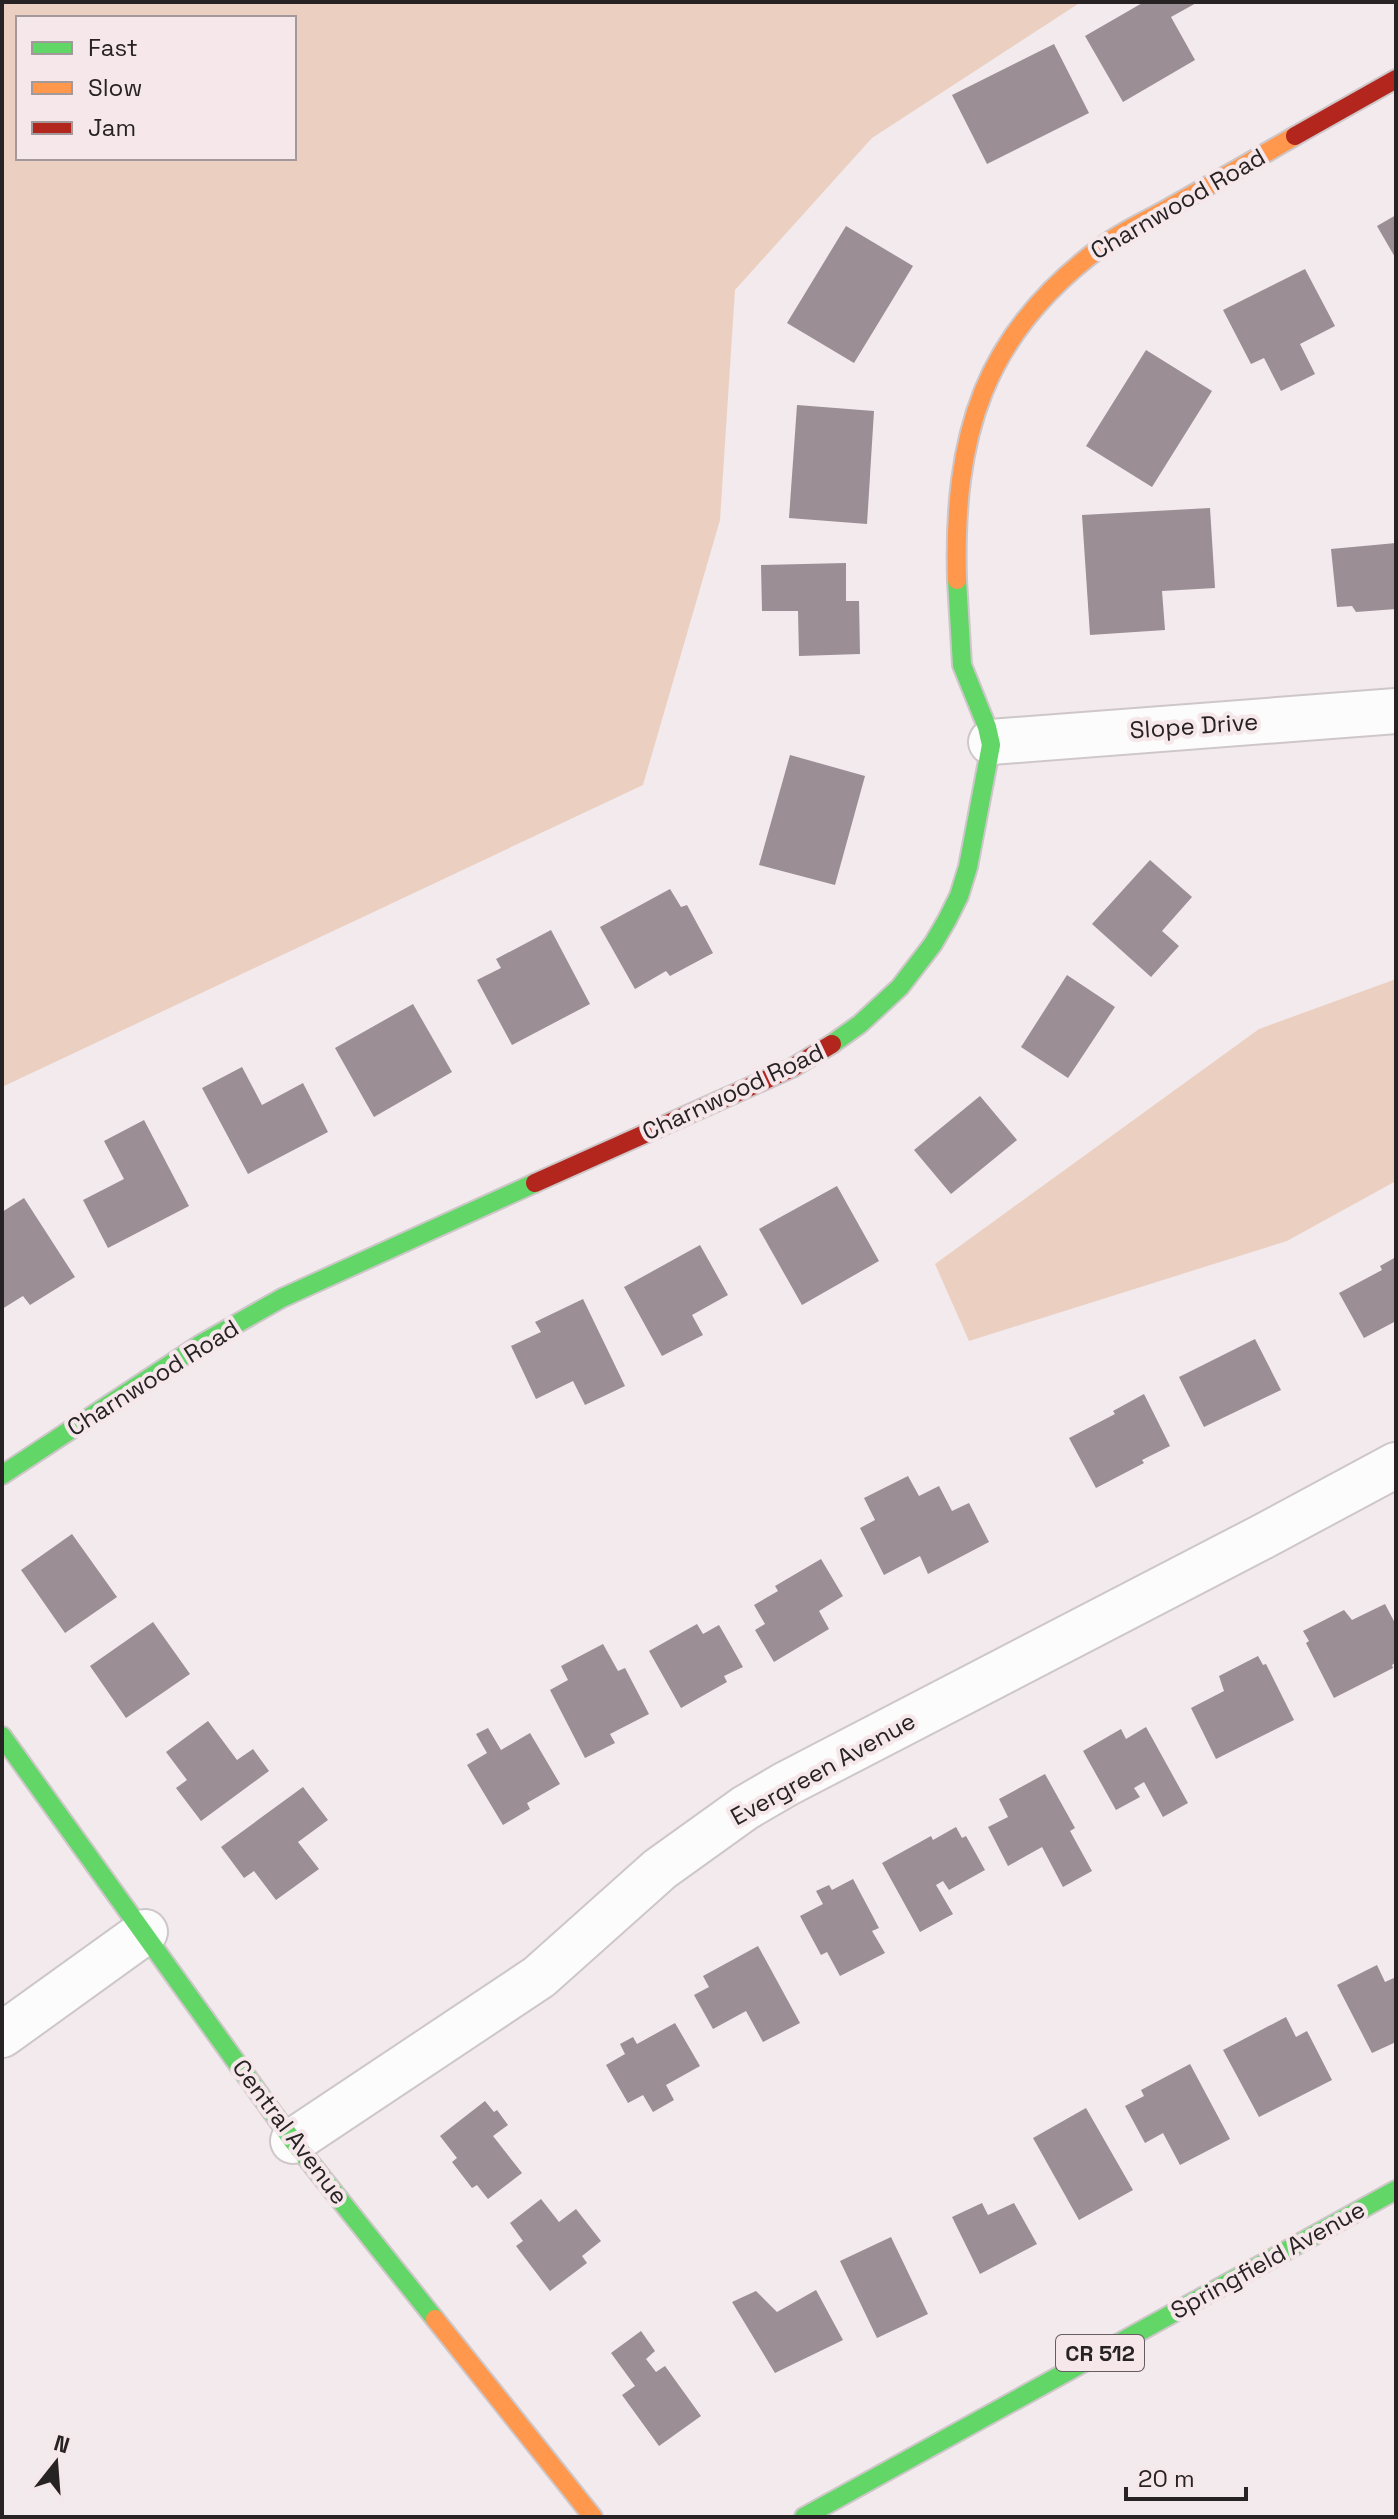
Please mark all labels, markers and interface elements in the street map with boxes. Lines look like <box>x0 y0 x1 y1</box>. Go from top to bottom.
legend <box>16 16 296 160</box>
text: Fast <box>88 32 138 63</box>
text: Slow <box>88 72 142 103</box>
text: Jam <box>88 112 136 143</box>
street label: Charnwood Road <box>1085 141 1271 266</box>
street label: Slope Drive <box>1129 706 1259 745</box>
street label: Charnwood Road <box>637 1036 828 1147</box>
street label: Charnwood Road <box>61 1312 244 1443</box>
street label: Evergreen Avenue <box>725 1705 921 1832</box>
street label: Central Avenue <box>226 2053 355 2210</box>
street label: Springfield Avenue <box>1165 2193 1370 2326</box>
road number: CR 512 <box>1056 2335 1144 2371</box>
north arrow <box>16 2423 96 2503</box>
text: N <box>51 2428 73 2459</box>
scale bar <box>1126 2451 1246 2501</box>
text: 20 m <box>1138 2463 1195 2494</box>

